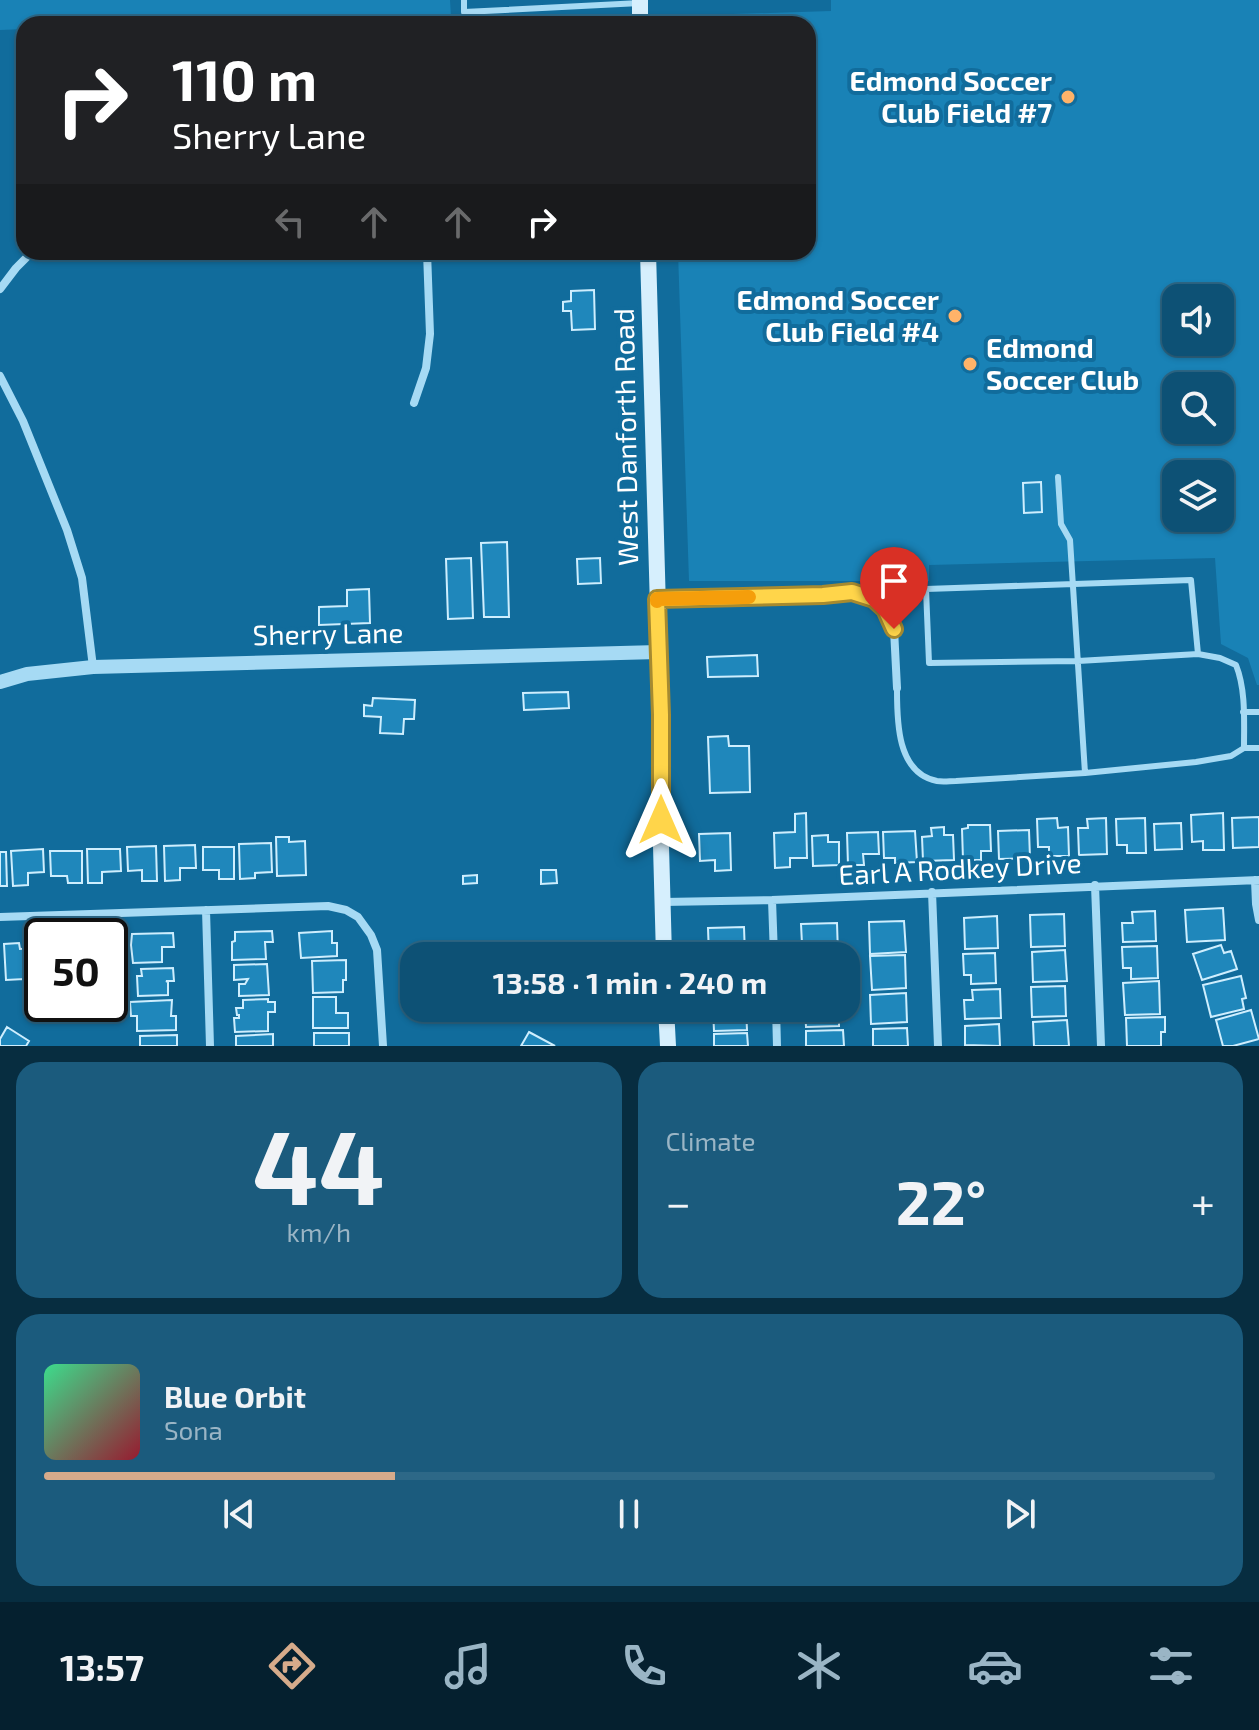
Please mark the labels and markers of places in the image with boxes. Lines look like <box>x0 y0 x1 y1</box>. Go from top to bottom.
place label: Edmond Soccer Club Field #7 <box>850 63 1052 129</box>
marker: Edmond Soccer Club Field #7 <box>1059 88 1077 106</box>
place label: Edmond Soccer Club Field #4 <box>737 282 939 348</box>
marker: Edmond Soccer Club Field #4 <box>946 307 964 325</box>
place label: Edmond Soccer Club <box>986 330 1139 396</box>
marker: Edmond Soccer Club <box>961 355 979 373</box>
pin <box>860 547 928 629</box>

